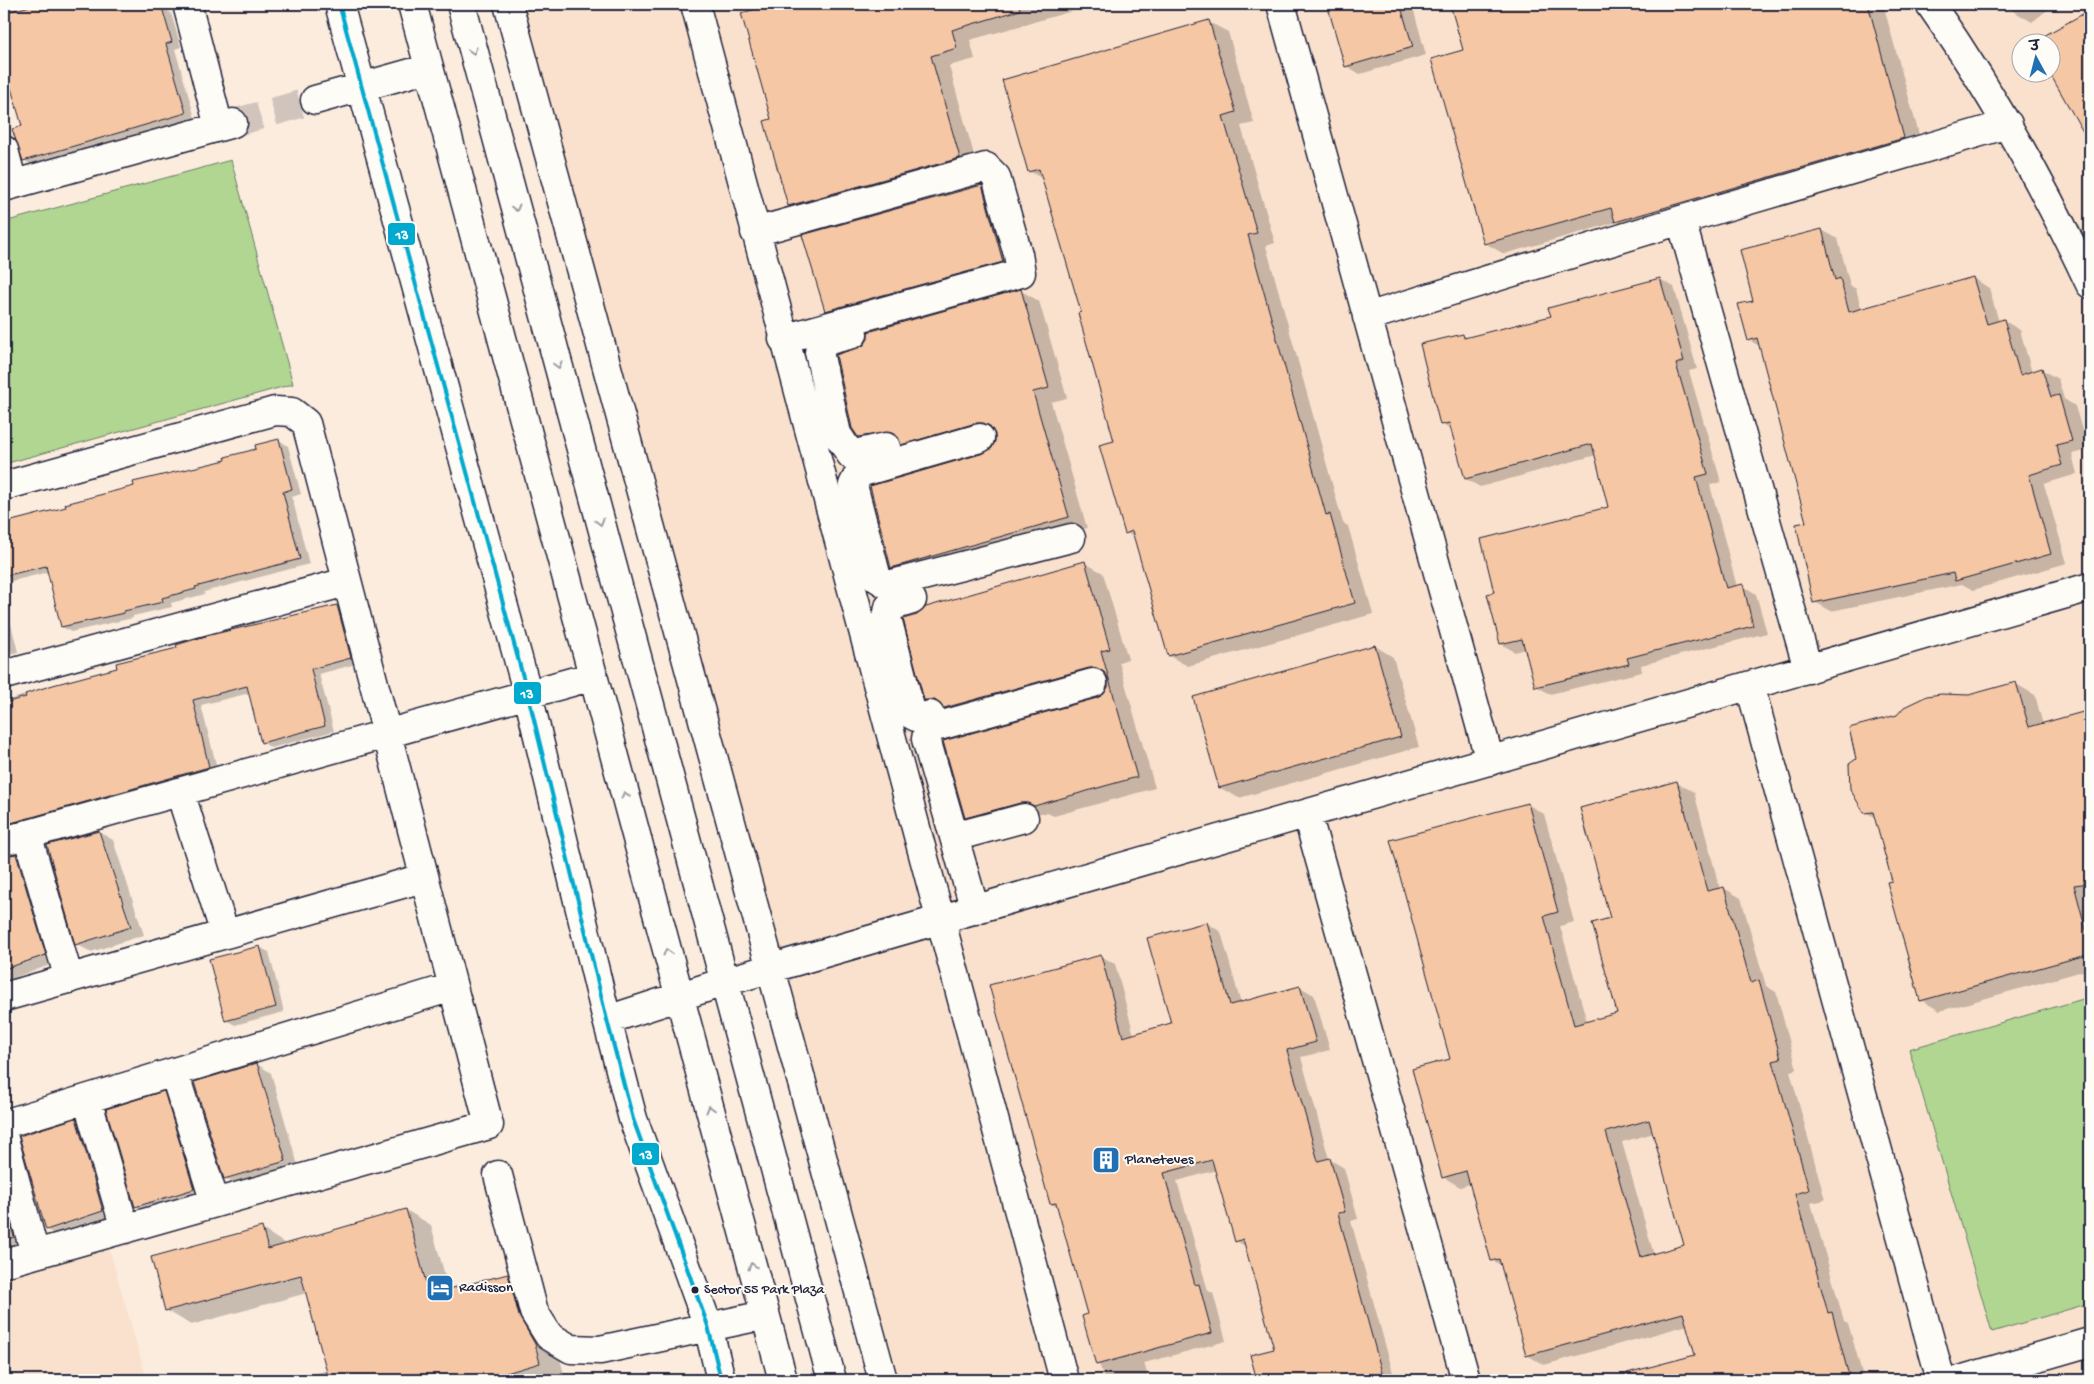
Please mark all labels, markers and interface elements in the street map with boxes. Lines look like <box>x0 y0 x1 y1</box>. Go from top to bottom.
north arrow <box>2012 32 2062 82</box>
text: उ <box>2027 38 2042 57</box>
one-way arrow <box>468 46 478 54</box>
one-way arrow <box>510 203 520 211</box>
line badge: 13 <box>387 222 416 246</box>
text: 13 <box>395 228 408 245</box>
one-way arrow <box>552 360 563 369</box>
one-way arrow <box>594 517 605 526</box>
line badge: 13 <box>513 681 542 705</box>
text: 13 <box>520 687 533 704</box>
one-way arrow <box>620 790 631 799</box>
one-way arrow <box>663 948 673 956</box>
one-way arrow <box>705 1105 715 1113</box>
line badge: 13 <box>631 1142 660 1166</box>
building icon: Planeteves <box>1091 1145 1121 1175</box>
text: 13 <box>639 1148 652 1165</box>
place label: Planeteves <box>1124 1151 1194 1169</box>
one-way arrow <box>747 1261 758 1270</box>
hotel icon: Radisson <box>425 1273 455 1303</box>
place label: Radisson <box>459 1279 513 1297</box>
place label: Sector 55 Park Plaza <box>704 1282 826 1299</box>
marker: Sector 55 Park Plaza <box>690 1285 700 1295</box>

